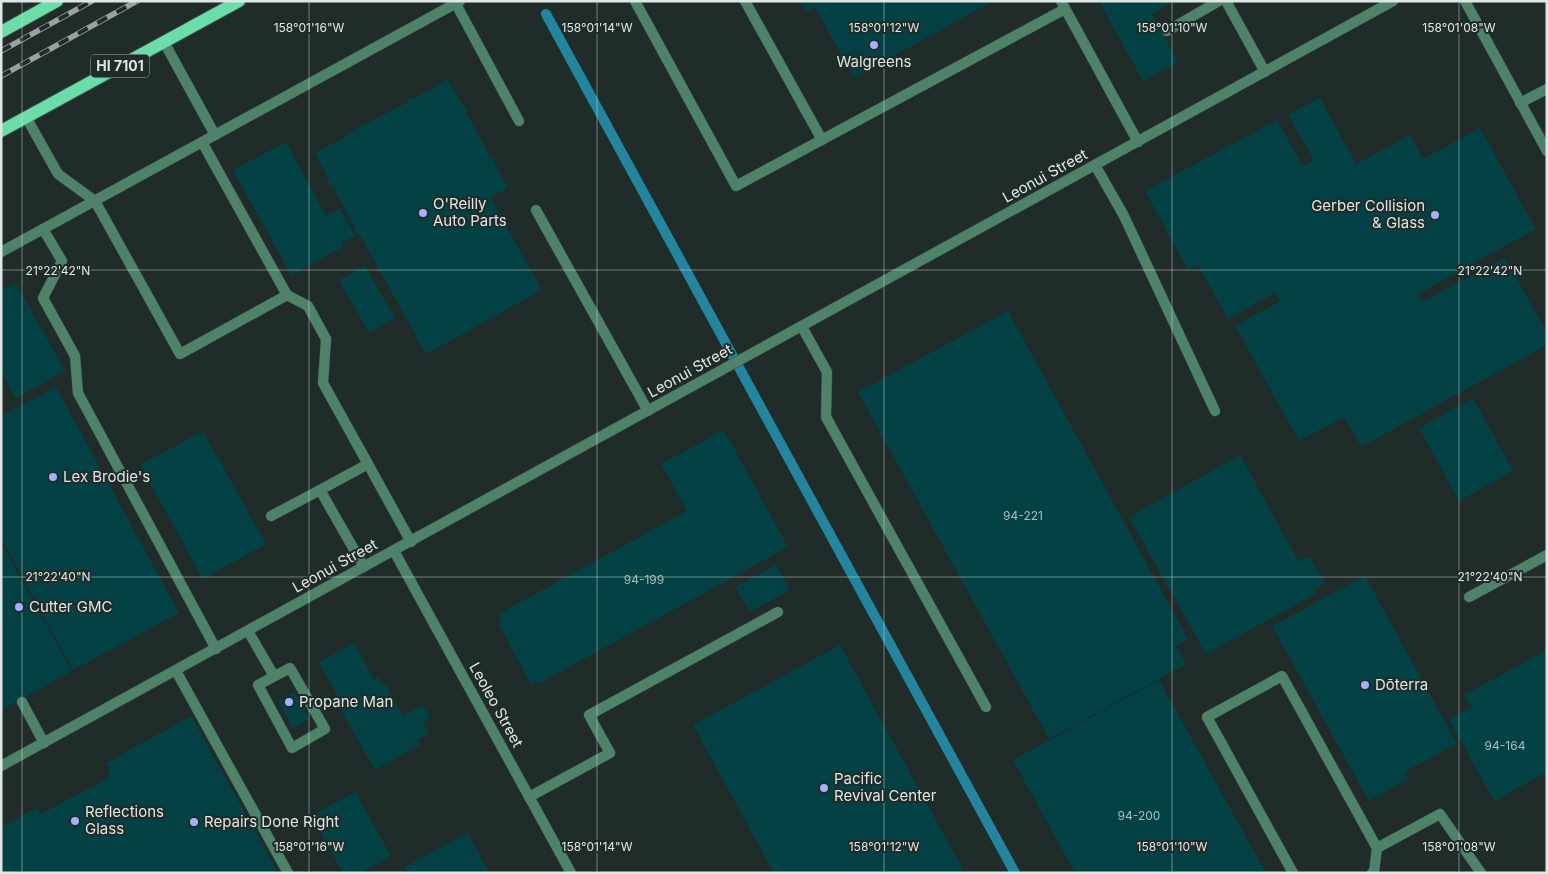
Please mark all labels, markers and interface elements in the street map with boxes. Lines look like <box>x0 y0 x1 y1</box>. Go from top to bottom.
text: 158°01'16"W <box>274 20 345 35</box>
text: 158°01'14"W <box>562 20 633 35</box>
text: 158°01'12"W <box>849 20 919 35</box>
text: 158°01'10"W <box>1137 20 1208 35</box>
text: 158°01'08"W <box>1422 20 1496 35</box>
marker: Walgreens <box>868 39 880 51</box>
place label: Walgreens <box>837 52 912 71</box>
road number: HI 7101 <box>91 54 149 78</box>
street label: Leonui Street <box>999 144 1091 207</box>
place label: O'Reilly Auto Parts <box>433 194 507 230</box>
place label: Gerber Collision & Glass <box>1311 196 1425 232</box>
marker: O'Reilly Auto Parts <box>417 207 429 219</box>
marker: Gerber Collision & Glass <box>1429 209 1441 221</box>
text: 21°22'42"N <box>26 263 90 278</box>
text: 21°22'42"N <box>1458 263 1522 278</box>
street label: Leonui Street <box>644 339 736 402</box>
place label: Lex Brodie's <box>63 467 150 486</box>
marker: Lex Brodie's <box>47 471 59 483</box>
house number: 94-221 <box>1003 508 1043 523</box>
street label: Leonui Street <box>289 534 381 597</box>
text: 21°22'40"N <box>25 569 91 584</box>
text: 21°22'40"N <box>1457 569 1523 584</box>
house number: 94-199 <box>624 572 664 587</box>
place label: Cutter GMC <box>29 597 112 616</box>
marker: Cutter GMC <box>13 601 25 613</box>
street label: Leoleo Street <box>465 659 528 751</box>
place label: Dōterra <box>1375 675 1428 694</box>
marker: Dōterra <box>1359 679 1371 691</box>
place label: Propane Man <box>299 692 393 711</box>
marker: Propane Man <box>283 696 295 708</box>
house number: 94-164 <box>1485 738 1526 753</box>
place label: Pacific Revival Center <box>834 769 937 805</box>
marker: Pacific Revival Center <box>818 782 830 794</box>
place label: Reflections Glass <box>85 802 164 838</box>
house number: 94-200 <box>1118 808 1160 823</box>
place label: Repairs Done Right <box>204 812 339 831</box>
marker: Reflections Glass <box>69 815 81 827</box>
marker: Repairs Done Right <box>188 816 200 828</box>
text: 158°01'16"W <box>274 839 345 854</box>
text: 158°01'14"W <box>562 839 633 854</box>
text: 158°01'12"W <box>849 839 919 854</box>
text: 158°01'10"W <box>1137 839 1208 854</box>
text: 158°01'08"W <box>1422 839 1496 854</box>

